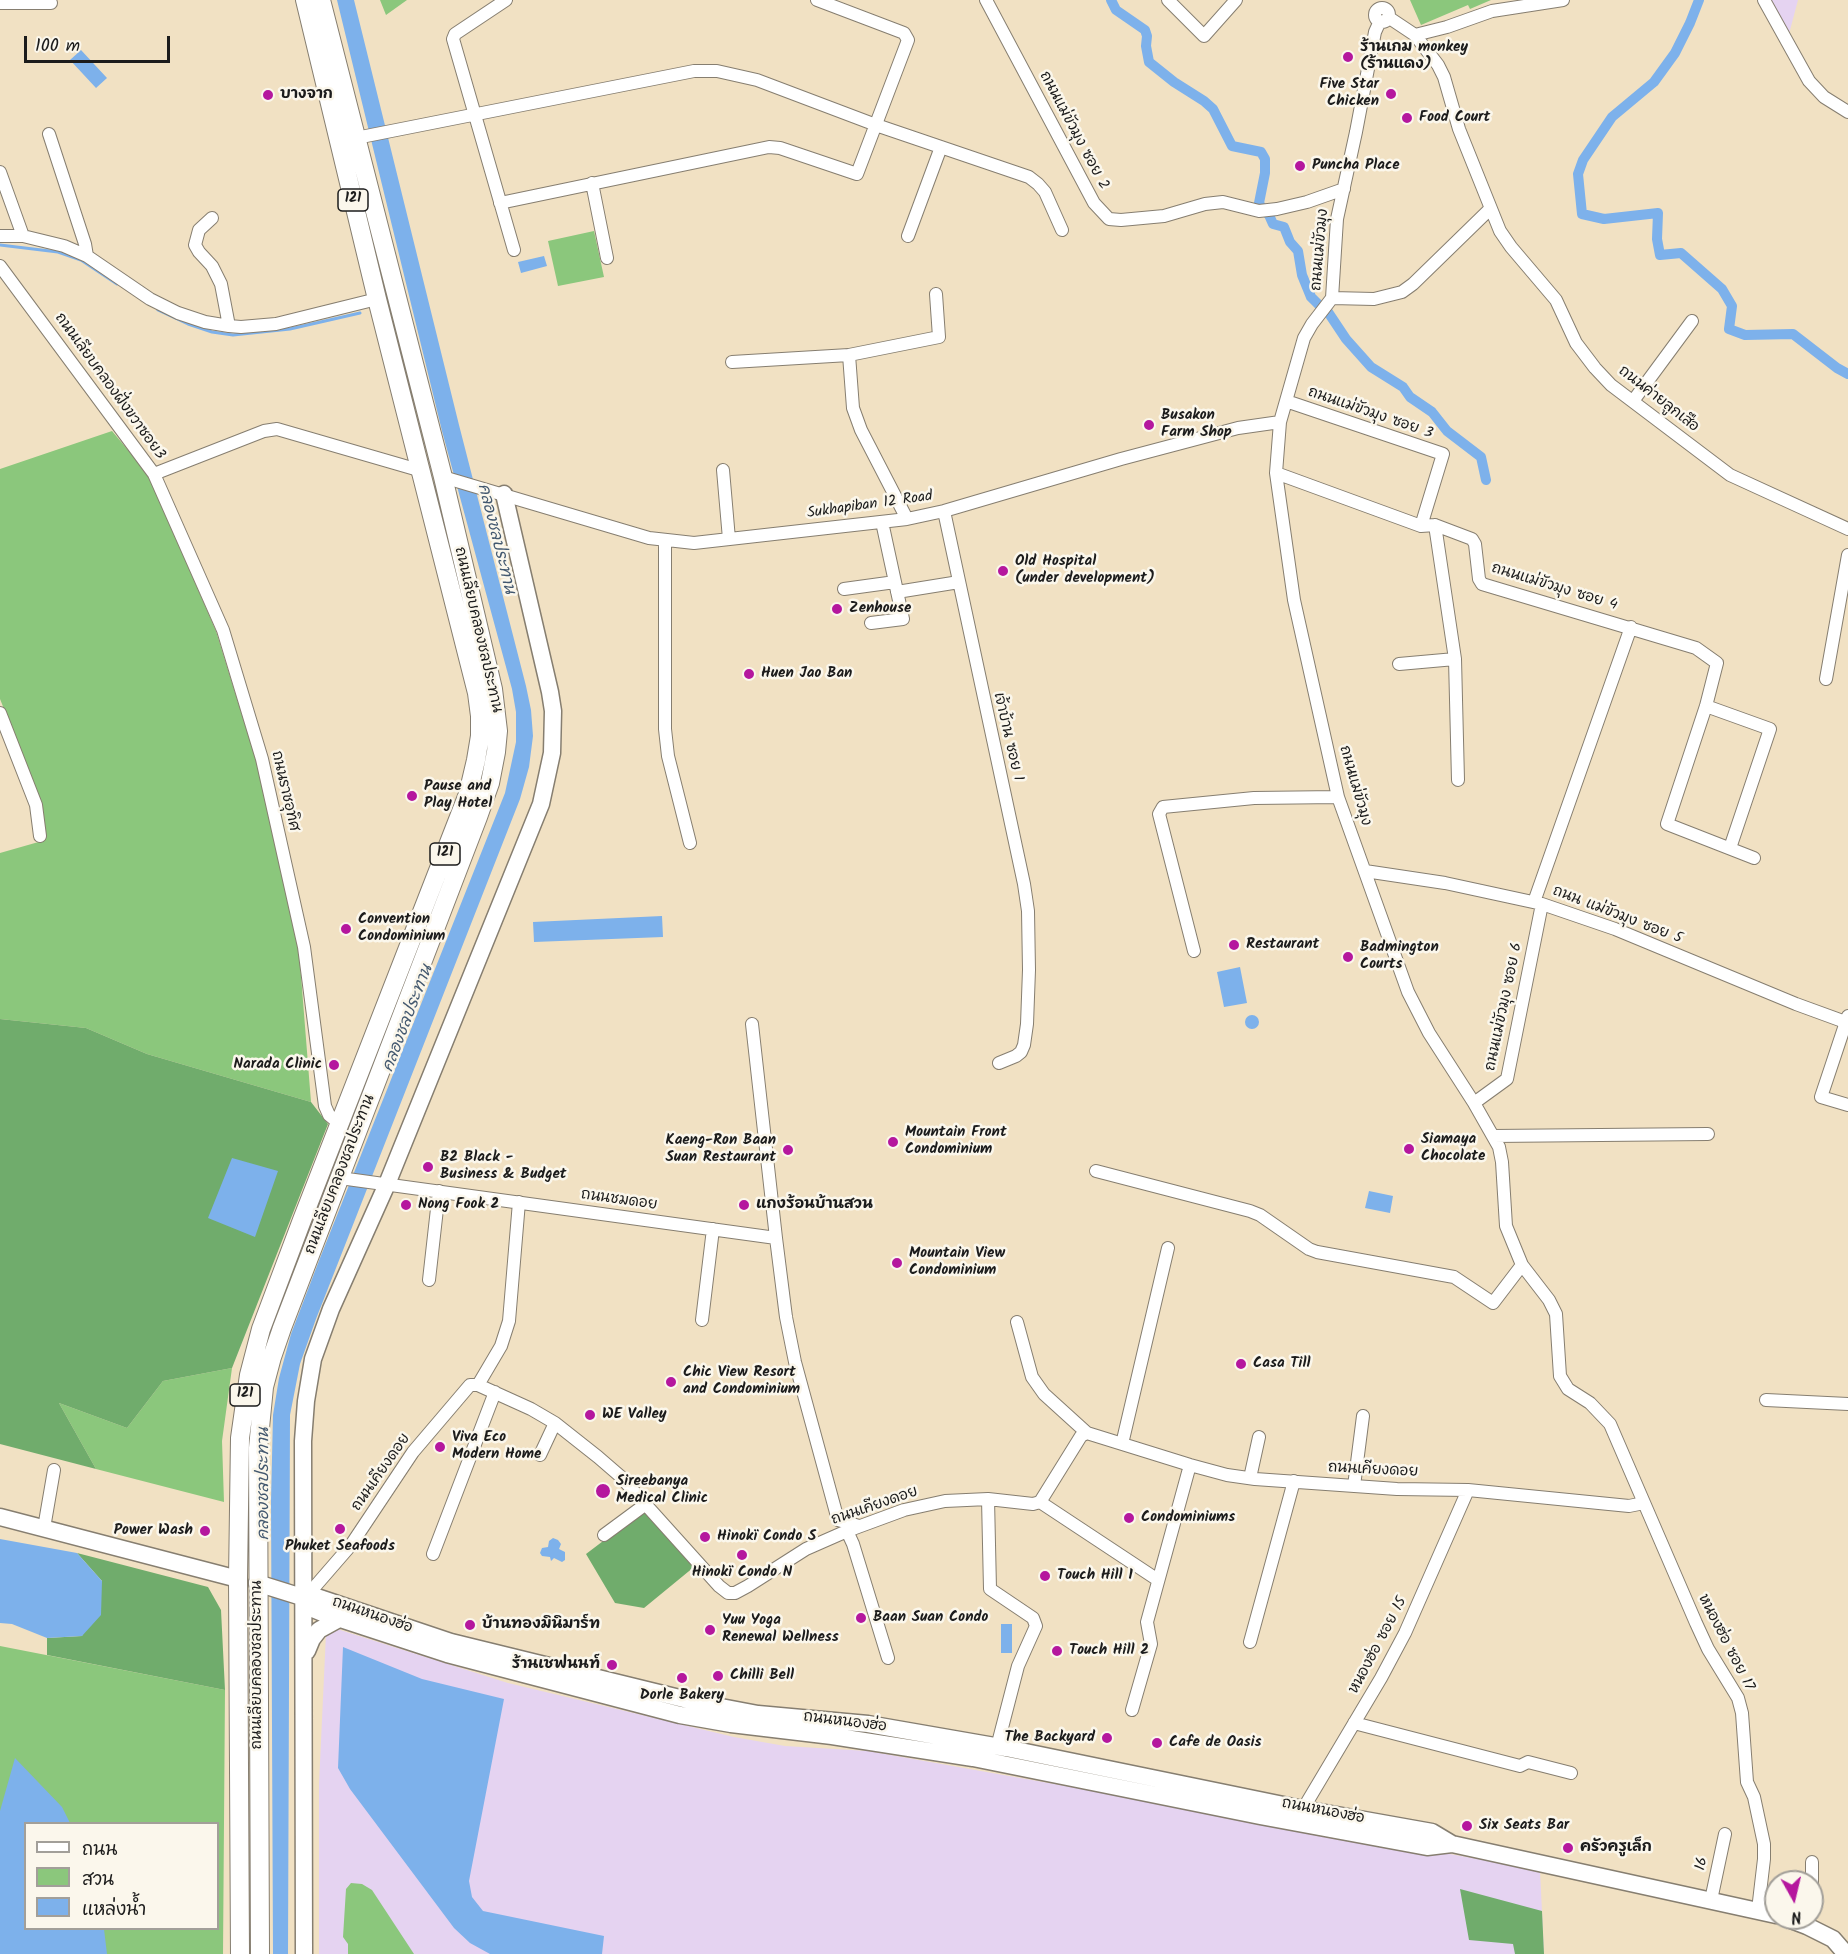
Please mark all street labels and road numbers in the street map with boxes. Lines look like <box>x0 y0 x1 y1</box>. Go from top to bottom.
street label: ถนนแม่ขัวมุง ซอย 2 <box>1034 69 1112 193</box>
road number: 121 <box>338 189 368 211</box>
street label: ถนนแม่ขัวมุง <box>1308 208 1334 292</box>
street label: ถนนเลียบคลองฝั่งขวาซอย3 <box>50 310 168 464</box>
street label: ถนนค่ายลูกเสือ <box>1614 363 1702 437</box>
street label: ถนนแม่ขัวมุง ซอย 3 <box>1305 384 1435 444</box>
street label: Sukhapiban 12 Road <box>806 488 934 524</box>
street label: ถนนเลียบคลองชลประทาน <box>449 546 505 714</box>
street label: ถนนแม่ขัวมุง ซอย 4 <box>1489 560 1619 616</box>
street label: เจ้าบ้าน ซอย 1 <box>988 691 1026 783</box>
street label: ถนนแม่ขัวมุง <box>1334 744 1374 828</box>
street label: ถนนราชอุทิศ <box>266 749 302 833</box>
road number: 121 <box>430 843 460 865</box>
street label: ถนน แม่ขัวมุง ซอย 5 <box>1550 883 1684 949</box>
street label: ถนนแม่ขัวมุง ซอย 6 <box>1483 941 1527 1073</box>
street label: ถนนเลียบคลองชลประทาน <box>302 1093 380 1257</box>
street label: ถนนชมดอย <box>580 1187 658 1215</box>
road number: 121 <box>230 1384 260 1406</box>
street label: ถนนเคียงดอย <box>349 1431 415 1515</box>
street label: ถนนเคียงดอย <box>1327 1460 1419 1482</box>
street label: ถนนเคียงดอย <box>829 1484 921 1530</box>
street label: ถนนเลียบคลองชลประทาน <box>249 1580 267 1750</box>
street label: หนองฮ่อ ซอย 17 <box>1693 1592 1757 1694</box>
street label: ถนนหนองฮ่อ <box>329 1594 415 1638</box>
street label: หนองฮ่อ ซอย 15 <box>1346 1595 1412 1697</box>
street label: ถนนหนองฮ่อ <box>802 1709 888 1737</box>
street label: ถนนหนองฮ่อ <box>1280 1795 1366 1829</box>
street label: 16 <box>1693 1856 1713 1872</box>

